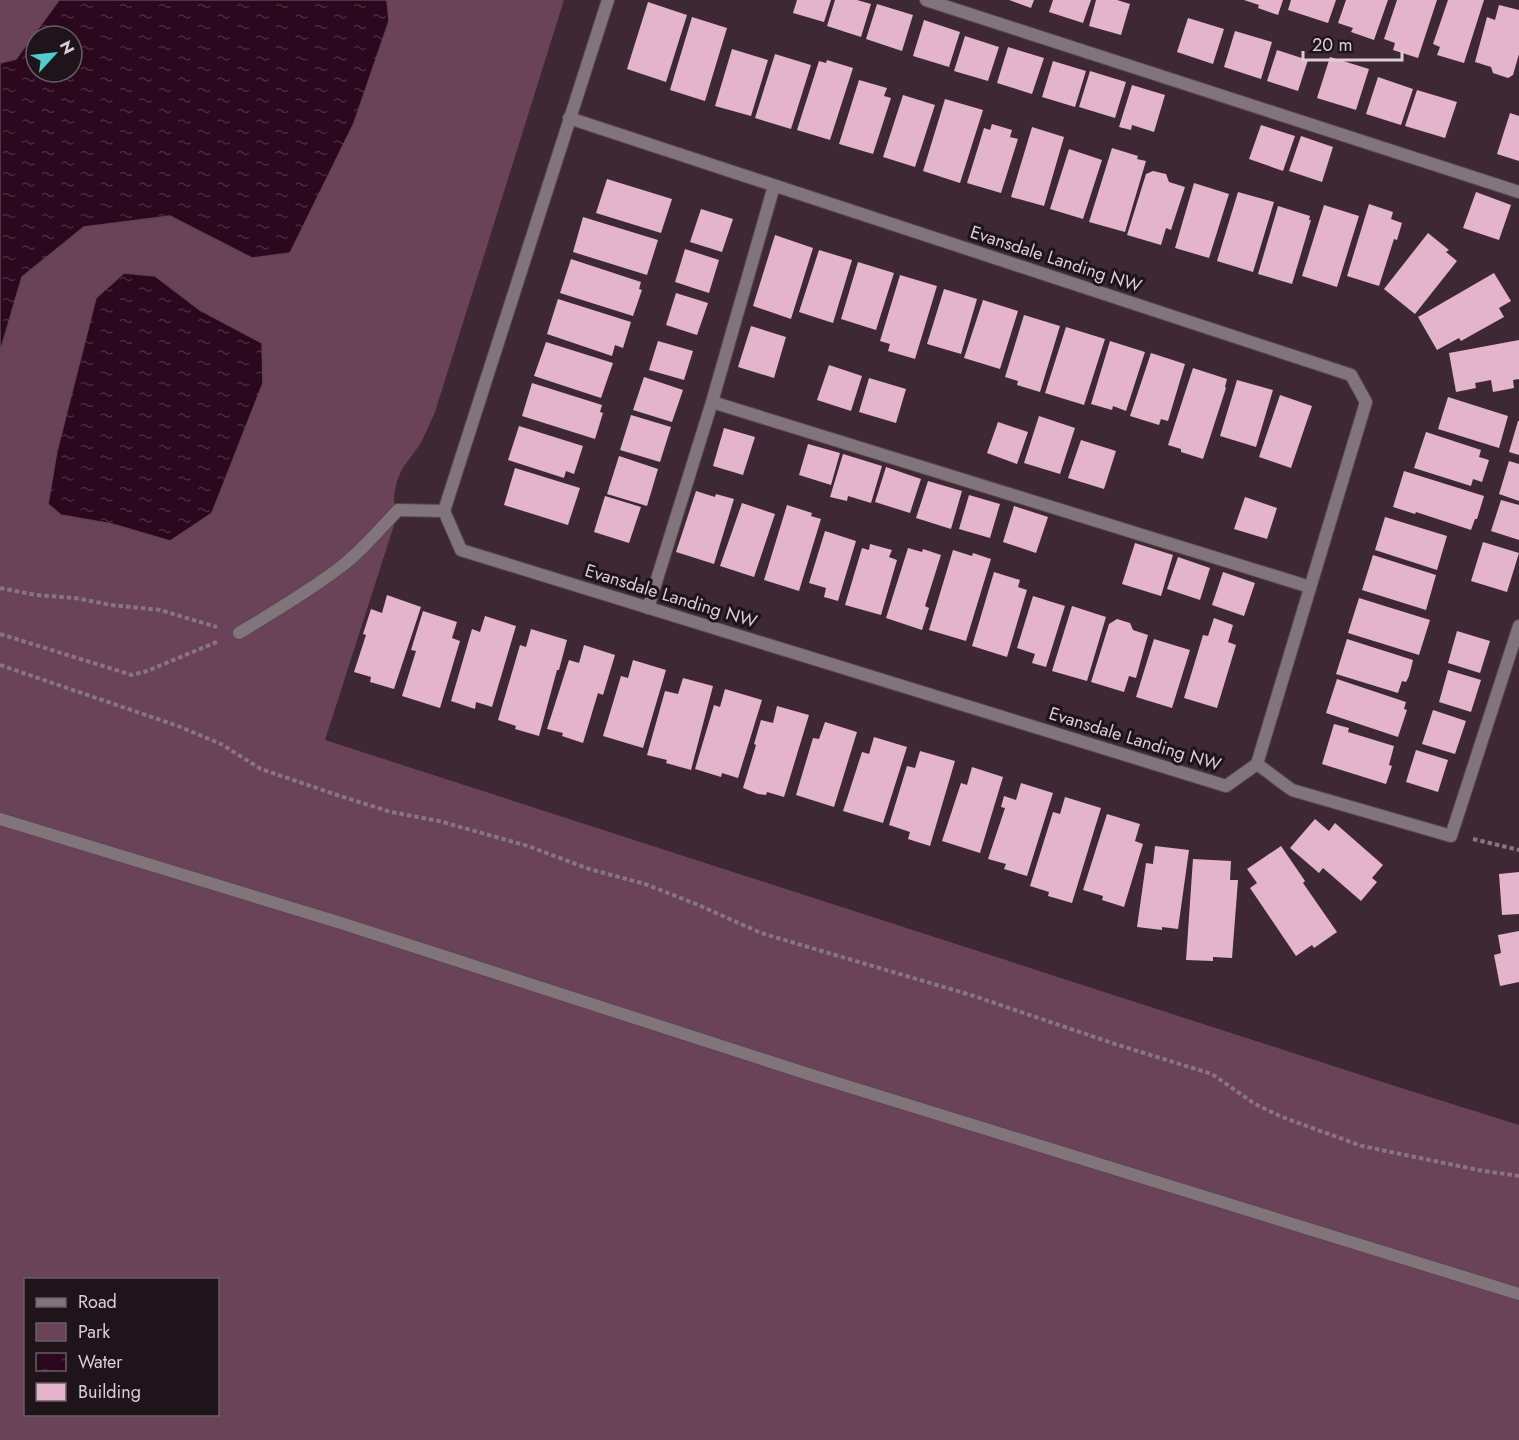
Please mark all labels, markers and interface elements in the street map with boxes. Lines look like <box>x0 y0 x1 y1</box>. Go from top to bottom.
north arrow <box>24 24 84 84</box>
scale bar <box>1303 24 1402 62</box>
text: 20 m <box>1312 32 1352 58</box>
text: N <box>54 37 80 58</box>
street label: Evansdale Landing NW <box>967 219 1145 299</box>
street label: Evansdale Landing NW <box>582 557 761 635</box>
street label: Evansdale Landing NW <box>1046 700 1225 778</box>
legend <box>24 1278 219 1416</box>
text: Road <box>78 1289 117 1315</box>
text: Park <box>78 1319 110 1345</box>
text: Water <box>78 1349 123 1375</box>
text: Building <box>78 1379 141 1405</box>

